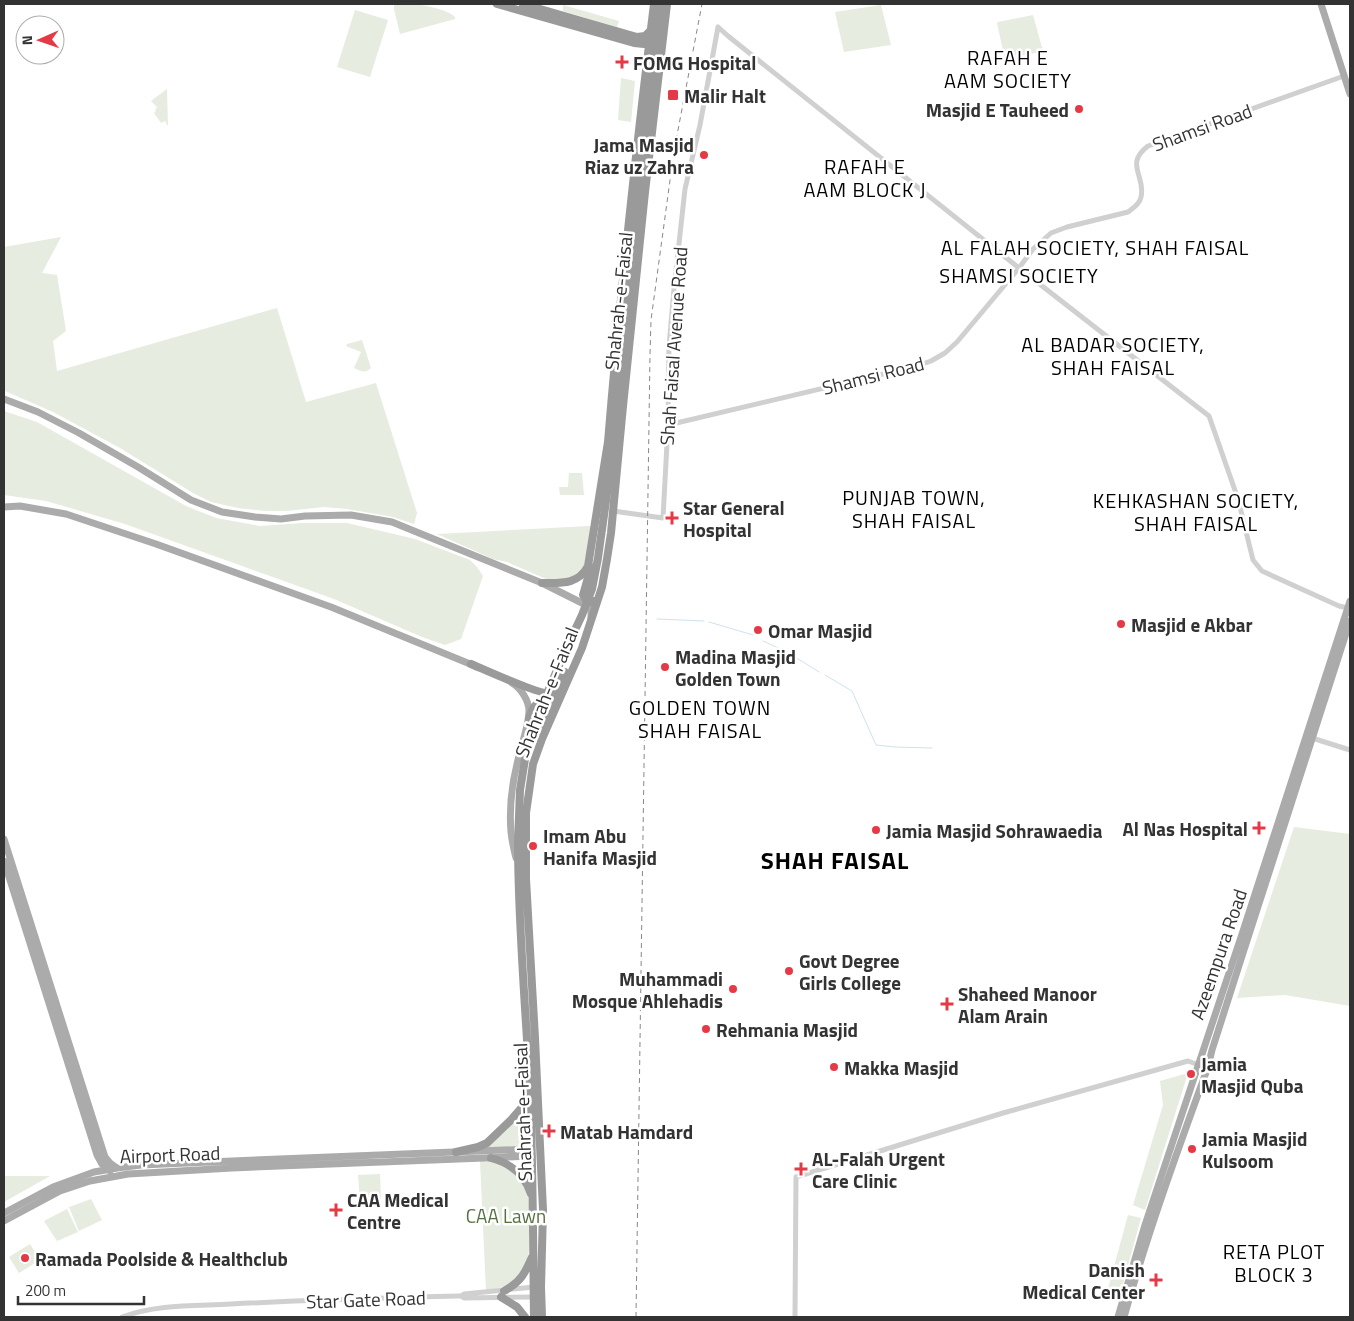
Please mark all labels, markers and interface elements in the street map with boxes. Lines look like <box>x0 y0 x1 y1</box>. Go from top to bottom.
north arrow <box>15 15 65 65</box>
text: N <box>16 35 37 46</box>
district label: RAFAH E AAM SOCIETY <box>944 42 1072 96</box>
place label: FOMG Hospital <box>633 48 756 77</box>
marker: FOMG Hospital <box>615 55 629 69</box>
place label: Malir Halt <box>684 81 766 110</box>
marker: Malir Halt <box>666 88 680 102</box>
place label: Masjid E Tauheed <box>926 95 1069 124</box>
street label: Shamsi Road <box>1148 96 1256 158</box>
marker: Masjid E Tauheed <box>1073 103 1085 115</box>
place label: Jama Masjid Riaz uz Zahra <box>584 130 694 181</box>
marker: Jama Masjid Riaz uz Zahra <box>698 149 710 161</box>
district label: RAFAH E AAM BLOCK J <box>803 151 927 205</box>
street label: Shahrah-e-Faisal <box>596 231 640 371</box>
district label: AL FALAH SOCIETY, SHAH FAISAL <box>941 232 1249 263</box>
street label: Shah Faisal Avenue Road <box>652 246 694 446</box>
district label: SHAMSI SOCIETY <box>939 260 1099 291</box>
district label: AL BADAR SOCIETY, SHAH FAISAL <box>1021 329 1205 383</box>
street label: Shamsi Road <box>819 348 927 402</box>
district label: PUNJAB TOWN, SHAH FAISAL <box>842 482 986 536</box>
district label: KEHKASHAN SOCIETY, SHAH FAISAL <box>1093 485 1299 539</box>
place label: Star General Hospital <box>683 493 785 544</box>
marker: Star General Hospital <box>665 511 679 525</box>
place label: Masjid e Akbar <box>1131 610 1253 639</box>
place label: Omar Masjid <box>768 616 873 645</box>
marker: Masjid e Akbar <box>1115 618 1127 630</box>
street label: Shahrah-e-Faisal <box>507 622 585 762</box>
marker: Omar Masjid <box>752 624 764 636</box>
place label: Madina Masjid Golden Town <box>675 642 796 693</box>
marker: Madina Masjid Golden Town <box>659 661 671 673</box>
district label: GOLDEN TOWN SHAH FAISAL <box>629 692 771 746</box>
place label: Al Nas Hospital <box>1122 814 1248 843</box>
place label: Jamia Masjid Sohrawaedia <box>886 816 1103 845</box>
place label: Imam Abu Hanifa Masjid <box>543 821 657 872</box>
marker: Al Nas Hospital <box>1252 821 1266 835</box>
marker: Jamia Masjid Sohrawaedia <box>870 824 882 836</box>
marker: Imam Abu Hanifa Masjid <box>527 840 539 852</box>
district label: SHAH FAISAL <box>761 842 909 878</box>
street label: Azeempura Road <box>1182 885 1254 1023</box>
place label: Govt Degree Girls College <box>799 946 901 997</box>
place label: Muhammadi Mosque Ahlehadis <box>572 964 723 1015</box>
marker: Govt Degree Girls College <box>783 965 795 977</box>
place label: Shaheed Manoor Alam Arain <box>958 979 1097 1030</box>
marker: Muhammadi Mosque Ahlehadis <box>727 983 739 995</box>
marker: Shaheed Manoor Alam Arain <box>940 997 954 1011</box>
place label: Rehmania Masjid <box>716 1015 858 1044</box>
marker: Rehmania Masjid <box>700 1023 712 1035</box>
street label: Shahrah-e-Faisal <box>505 1042 539 1182</box>
place label: Jamia Masjid Quba <box>1201 1049 1304 1100</box>
place label: Makka Masjid <box>844 1053 959 1082</box>
marker: Makka Masjid <box>828 1061 840 1073</box>
marker: Jamia Masjid Quba <box>1185 1068 1197 1080</box>
place label: Matab Hamdard <box>560 1117 693 1146</box>
marker: Matab Hamdard <box>542 1124 556 1138</box>
place label: Jamia Masjid Kulsoom <box>1202 1124 1307 1175</box>
street label: Airport Road <box>119 1138 221 1170</box>
marker: Jamia Masjid Kulsoom <box>1186 1143 1198 1155</box>
place label: AL-Falah Urgent Care Clinic <box>812 1144 945 1195</box>
marker: AL-Falah Urgent Care Clinic <box>794 1162 808 1176</box>
place label: CAA Medical Centre <box>347 1185 449 1236</box>
park label: CAA Lawn <box>466 1201 546 1230</box>
marker: CAA Medical Centre <box>329 1203 343 1217</box>
district label: RETA PLOT BLOCK 3 <box>1223 1236 1325 1290</box>
place label: Ramada Poolside & Healthclub <box>35 1244 288 1273</box>
marker: Ramada Poolside & Healthclub <box>19 1252 31 1264</box>
place label: Danish Medical Center <box>1022 1255 1145 1306</box>
marker: Danish Medical Center <box>1149 1273 1163 1287</box>
scale bar <box>18 1274 144 1306</box>
text: 200 m <box>25 1279 66 1302</box>
street label: Star Gate Road <box>306 1282 426 1316</box>

